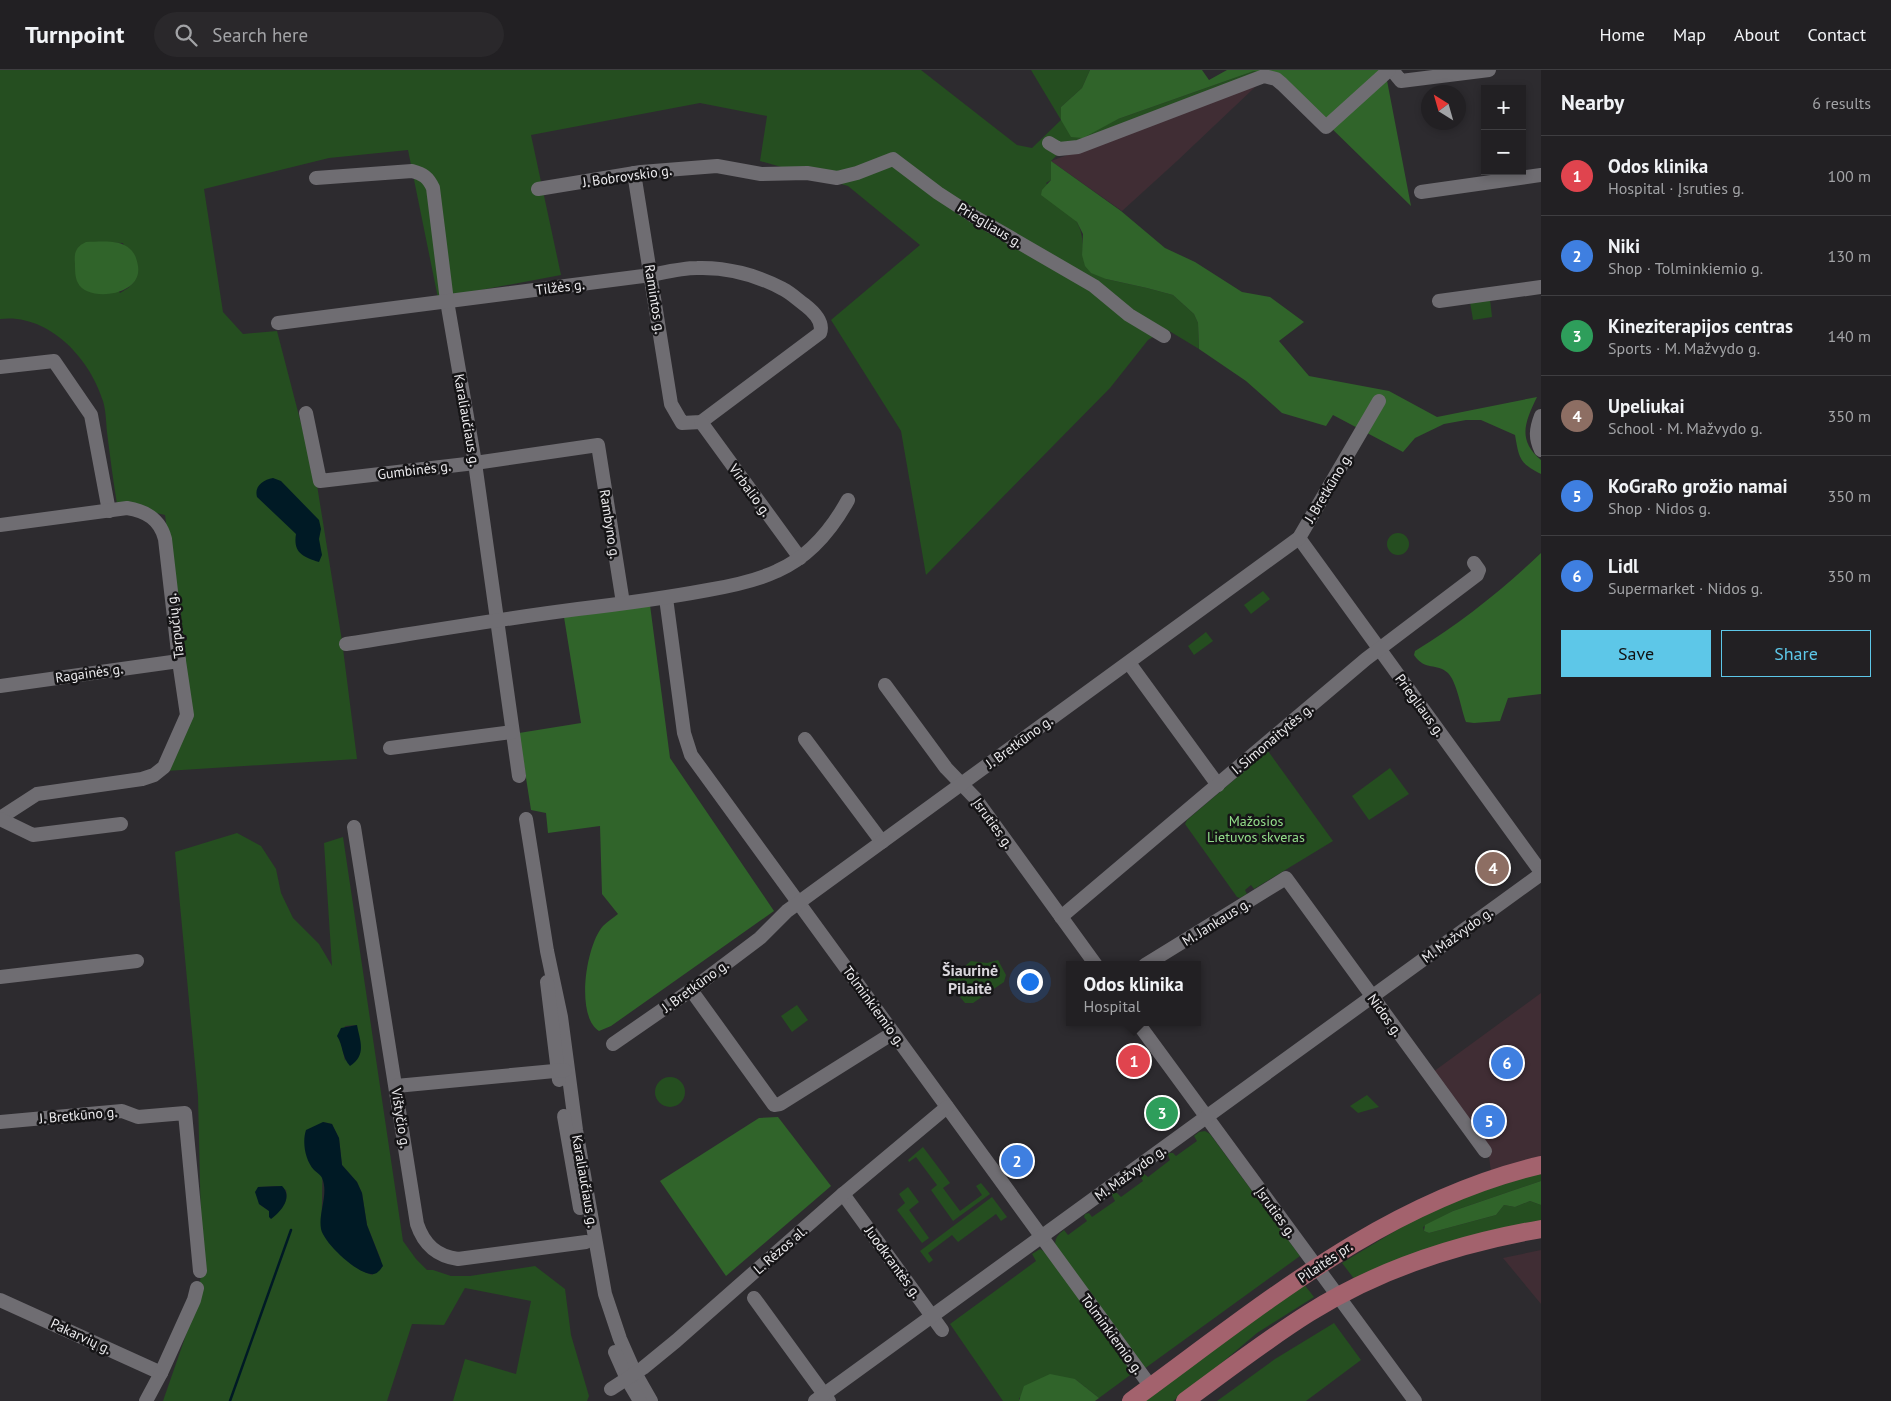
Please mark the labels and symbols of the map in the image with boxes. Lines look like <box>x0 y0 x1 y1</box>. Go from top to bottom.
north arrow <box>1421 85 1466 130</box>
street label: J. Bobrovskio g. <box>580 161 673 191</box>
street label: Priegliaus g. <box>954 199 1026 251</box>
street label: Ramintos g. <box>641 263 669 335</box>
street label: Tilžės g. <box>535 275 585 299</box>
street label: Karaliaučiaus g. <box>450 372 484 468</box>
street label: J. Bretkūno g. <box>1300 450 1356 527</box>
street label: Gumbinės g. <box>376 457 452 483</box>
street label: Virbalio g. <box>724 459 775 520</box>
street label: Rambyno g. <box>596 488 624 560</box>
street label: Tarpučių g. <box>162 593 188 659</box>
street label: Ragainės g. <box>54 659 124 687</box>
street label: Priegliaus g. <box>1391 670 1449 740</box>
street label: I. Simonaitytės g. <box>1227 700 1317 778</box>
street label: J. Bretkūno g. <box>981 712 1056 773</box>
street label: Įsruties g. <box>969 794 1017 852</box>
park label: Mažosios Lietuvos skveras <box>1207 812 1305 846</box>
pin: 4 <box>1477 849 1509 887</box>
street label: M. Jankaus g. <box>1179 894 1253 950</box>
street label: M. Mažvydo g. <box>1418 903 1496 967</box>
street label: J. Bretkūno g. <box>657 956 732 1017</box>
district label: Šiaurinė Pilaitė <box>942 960 998 998</box>
street label: Tolminkiemio g. <box>839 962 909 1050</box>
your location <box>1017 969 1043 995</box>
street label: Nidos g. <box>1364 990 1406 1040</box>
pin: 1 <box>1118 1042 1150 1080</box>
pin: 6 <box>1491 1044 1523 1082</box>
street label: Vištyčio g. <box>387 1086 415 1149</box>
pin: 3 <box>1146 1094 1178 1132</box>
pin: 5 <box>1473 1102 1505 1140</box>
street label: J. Bretkūno g. <box>37 1103 118 1127</box>
street label: Karaliaučiaus g. <box>568 1133 602 1229</box>
street label: M. Mažvydo g. <box>1091 1141 1169 1205</box>
pin: 2 <box>1001 1142 1033 1180</box>
street label: Įsruties g. <box>1252 1183 1300 1241</box>
street label: L. Rėzos al. <box>750 1222 810 1278</box>
street label: Juodkrantės g. <box>860 1222 925 1302</box>
street label: Pilaitės pr. <box>1294 1237 1356 1287</box>
street label: Tolminkiemio g. <box>1077 1290 1147 1378</box>
street label: Pakarvių g. <box>48 1314 114 1358</box>

